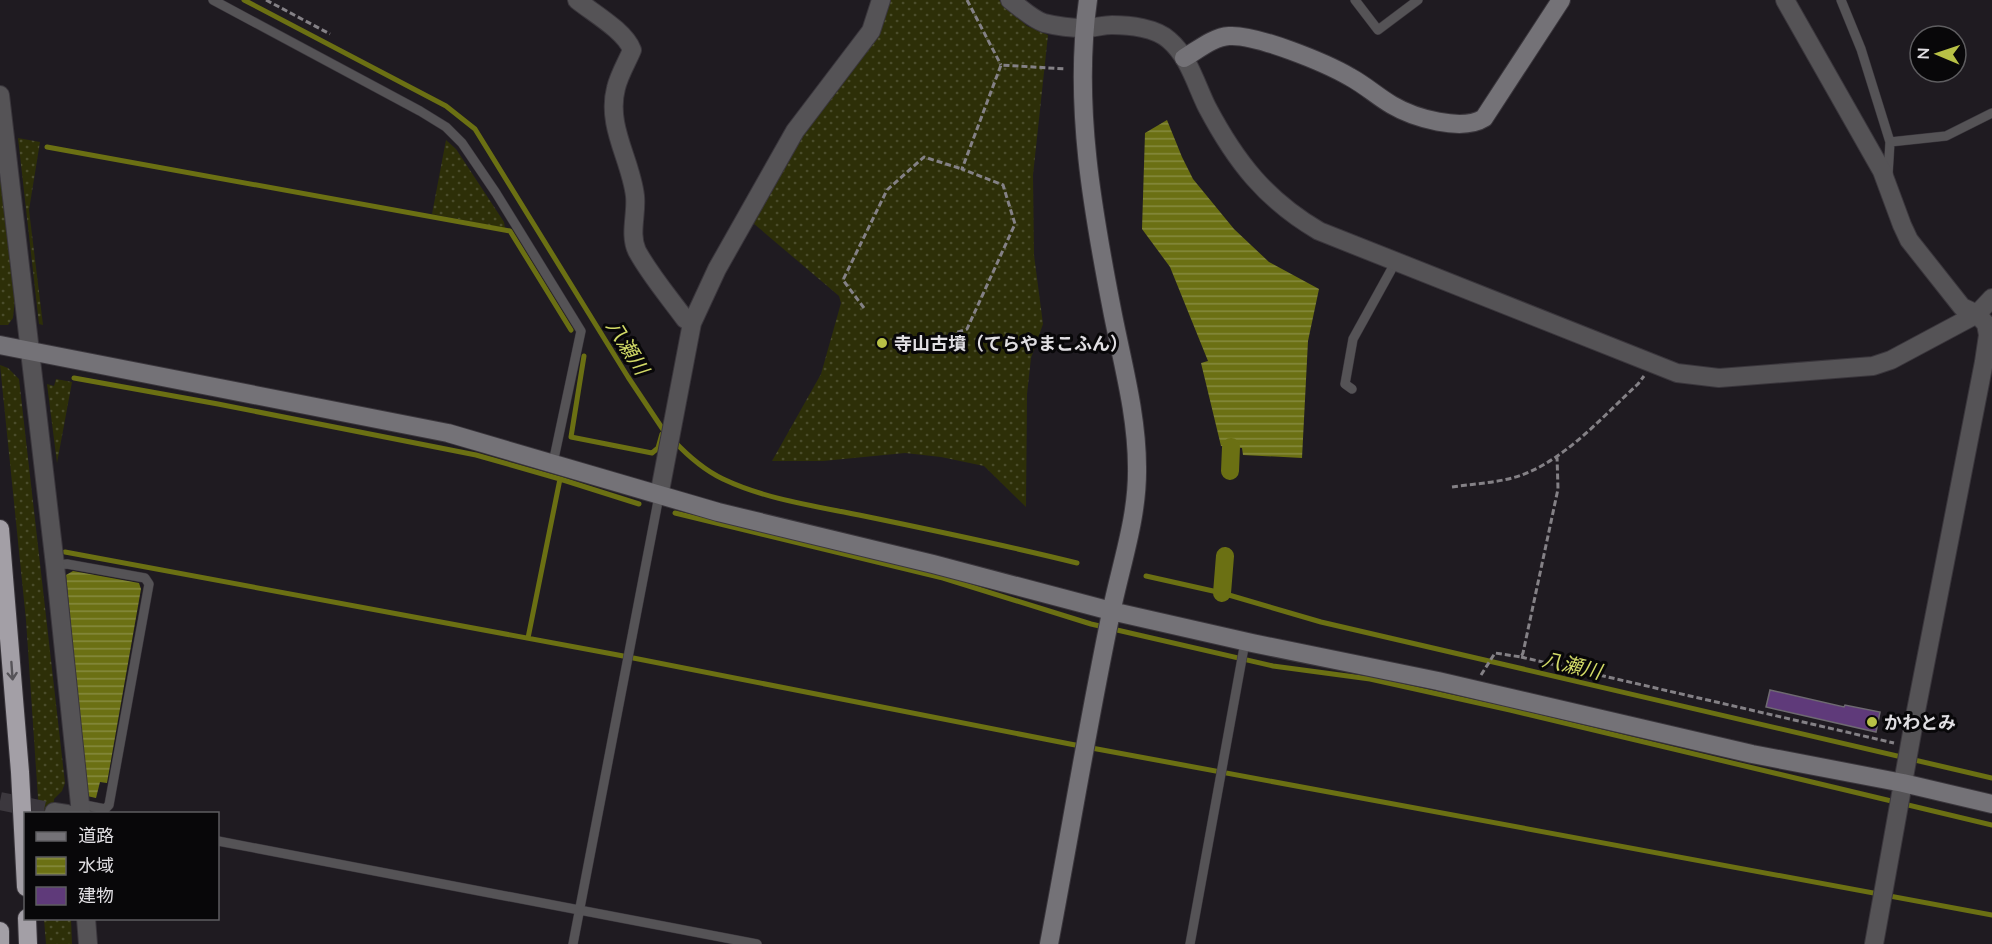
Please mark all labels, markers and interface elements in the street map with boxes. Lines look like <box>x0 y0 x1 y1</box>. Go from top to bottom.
north arrow <box>1908 24 1968 84</box>
text: N <box>1913 47 1933 60</box>
water label: 八瀬川 <box>602 315 656 381</box>
place label: 寺山古墳（てらやまこふん） <box>894 332 1128 355</box>
marker: 寺山古墳（てらやまこふん） <box>875 336 889 350</box>
water label: 八瀬川 <box>1540 646 1606 684</box>
one-way arrow <box>7 661 18 681</box>
place label: かわとみ <box>1884 711 1956 734</box>
marker: かわとみ <box>1865 715 1879 729</box>
legend <box>24 812 219 920</box>
text: 道路 <box>78 824 114 847</box>
text: 水域 <box>78 854 114 877</box>
text: 建物 <box>78 884 114 907</box>

